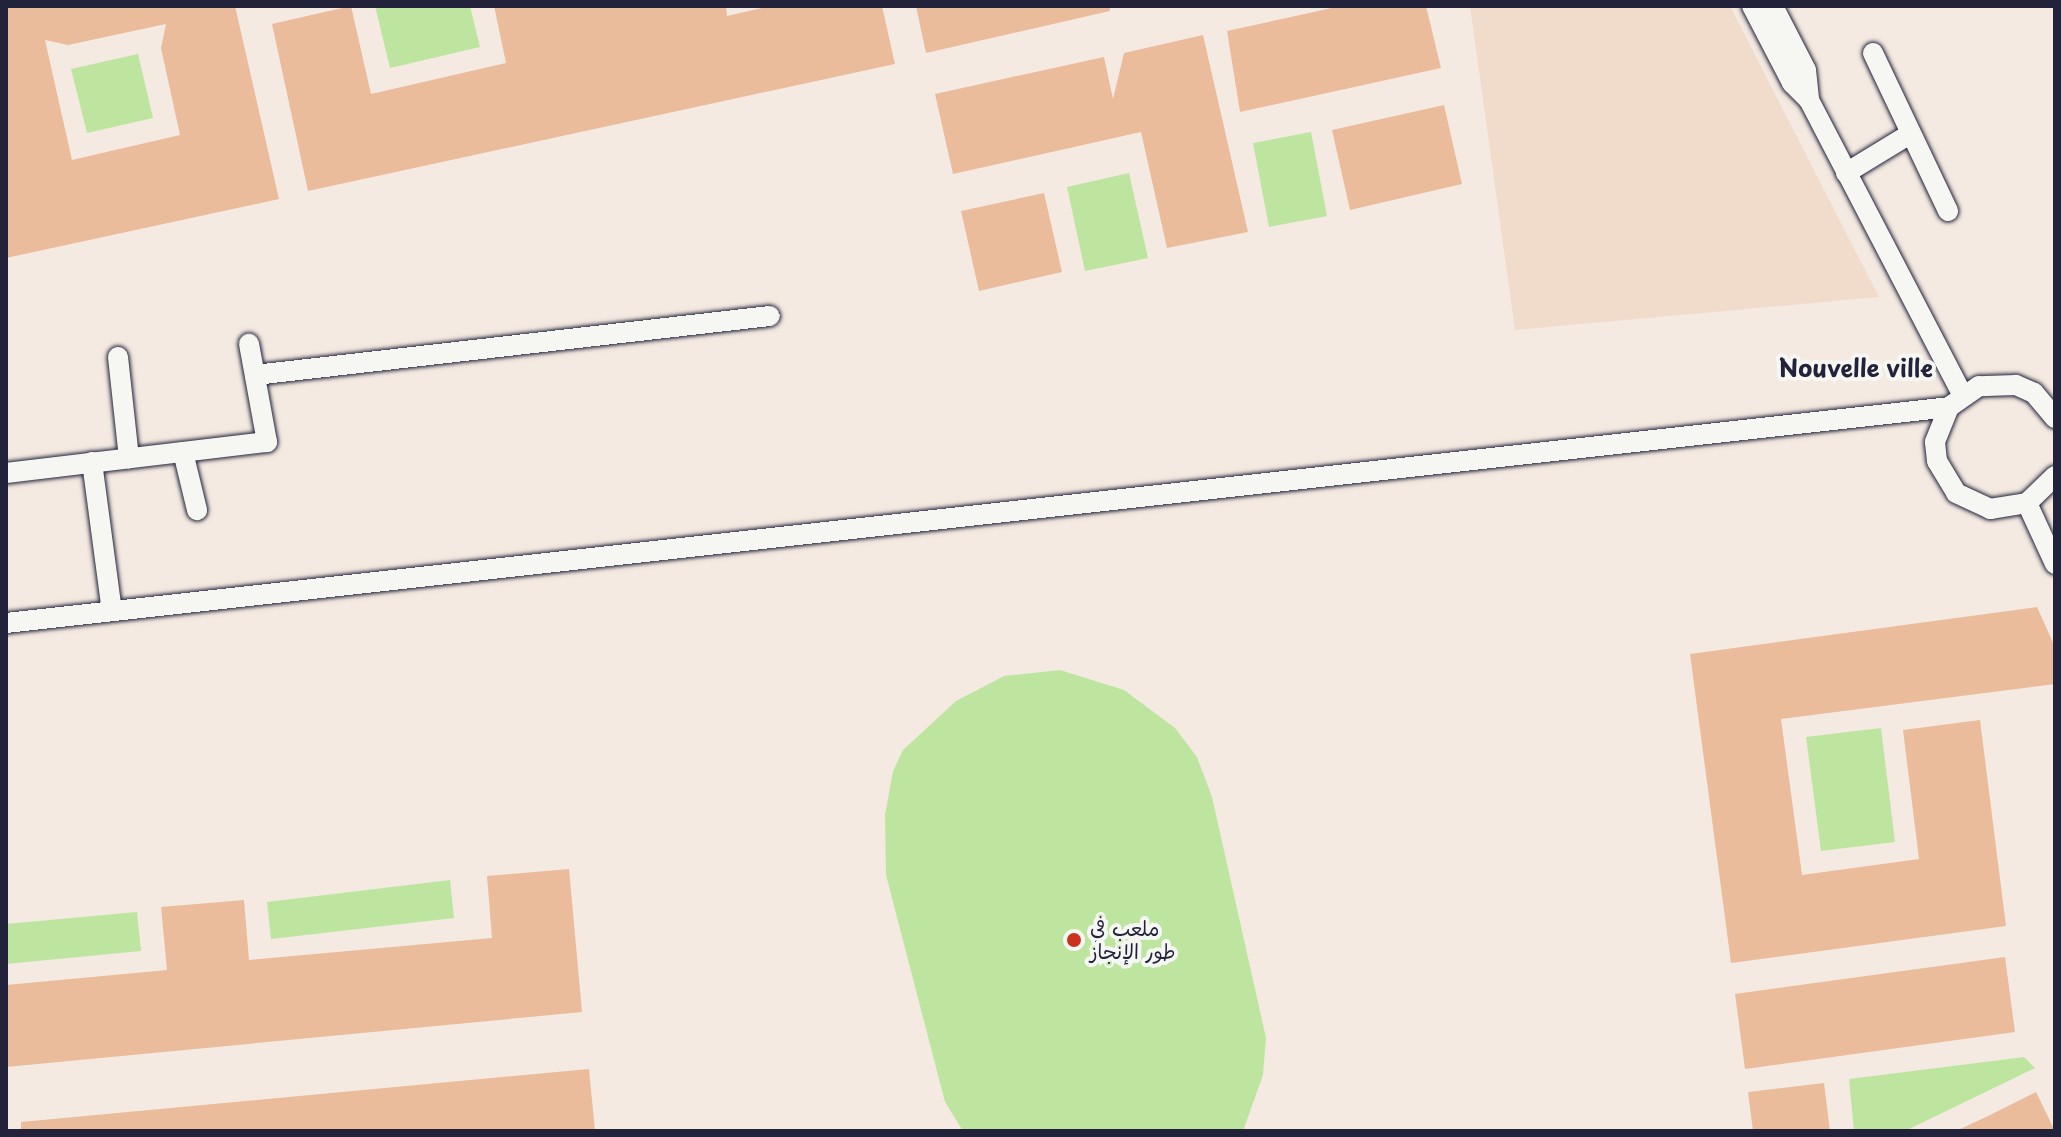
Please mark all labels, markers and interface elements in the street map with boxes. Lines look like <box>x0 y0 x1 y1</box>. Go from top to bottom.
district label: Nouvelle ville <box>1778 354 1934 382</box>
place label: ملعب في طور الإنجاز <box>1090 916 1176 963</box>
marker: ملعب في طور الإنجاز <box>1065 931 1083 949</box>

